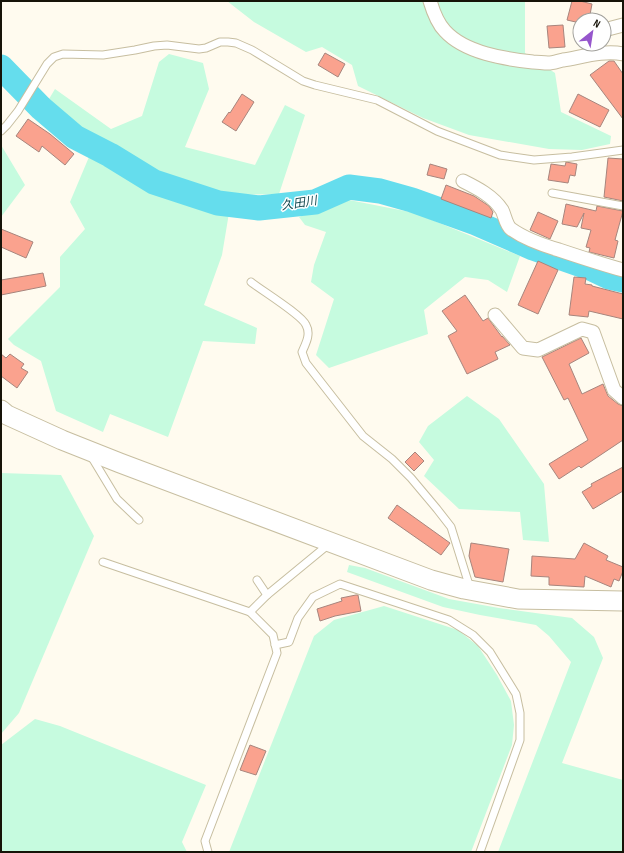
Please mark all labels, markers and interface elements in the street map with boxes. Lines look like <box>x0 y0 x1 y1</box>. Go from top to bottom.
north arrow <box>572 12 612 52</box>
text: N <box>591 17 603 31</box>
water label: 久田川 <box>280 193 320 214</box>

